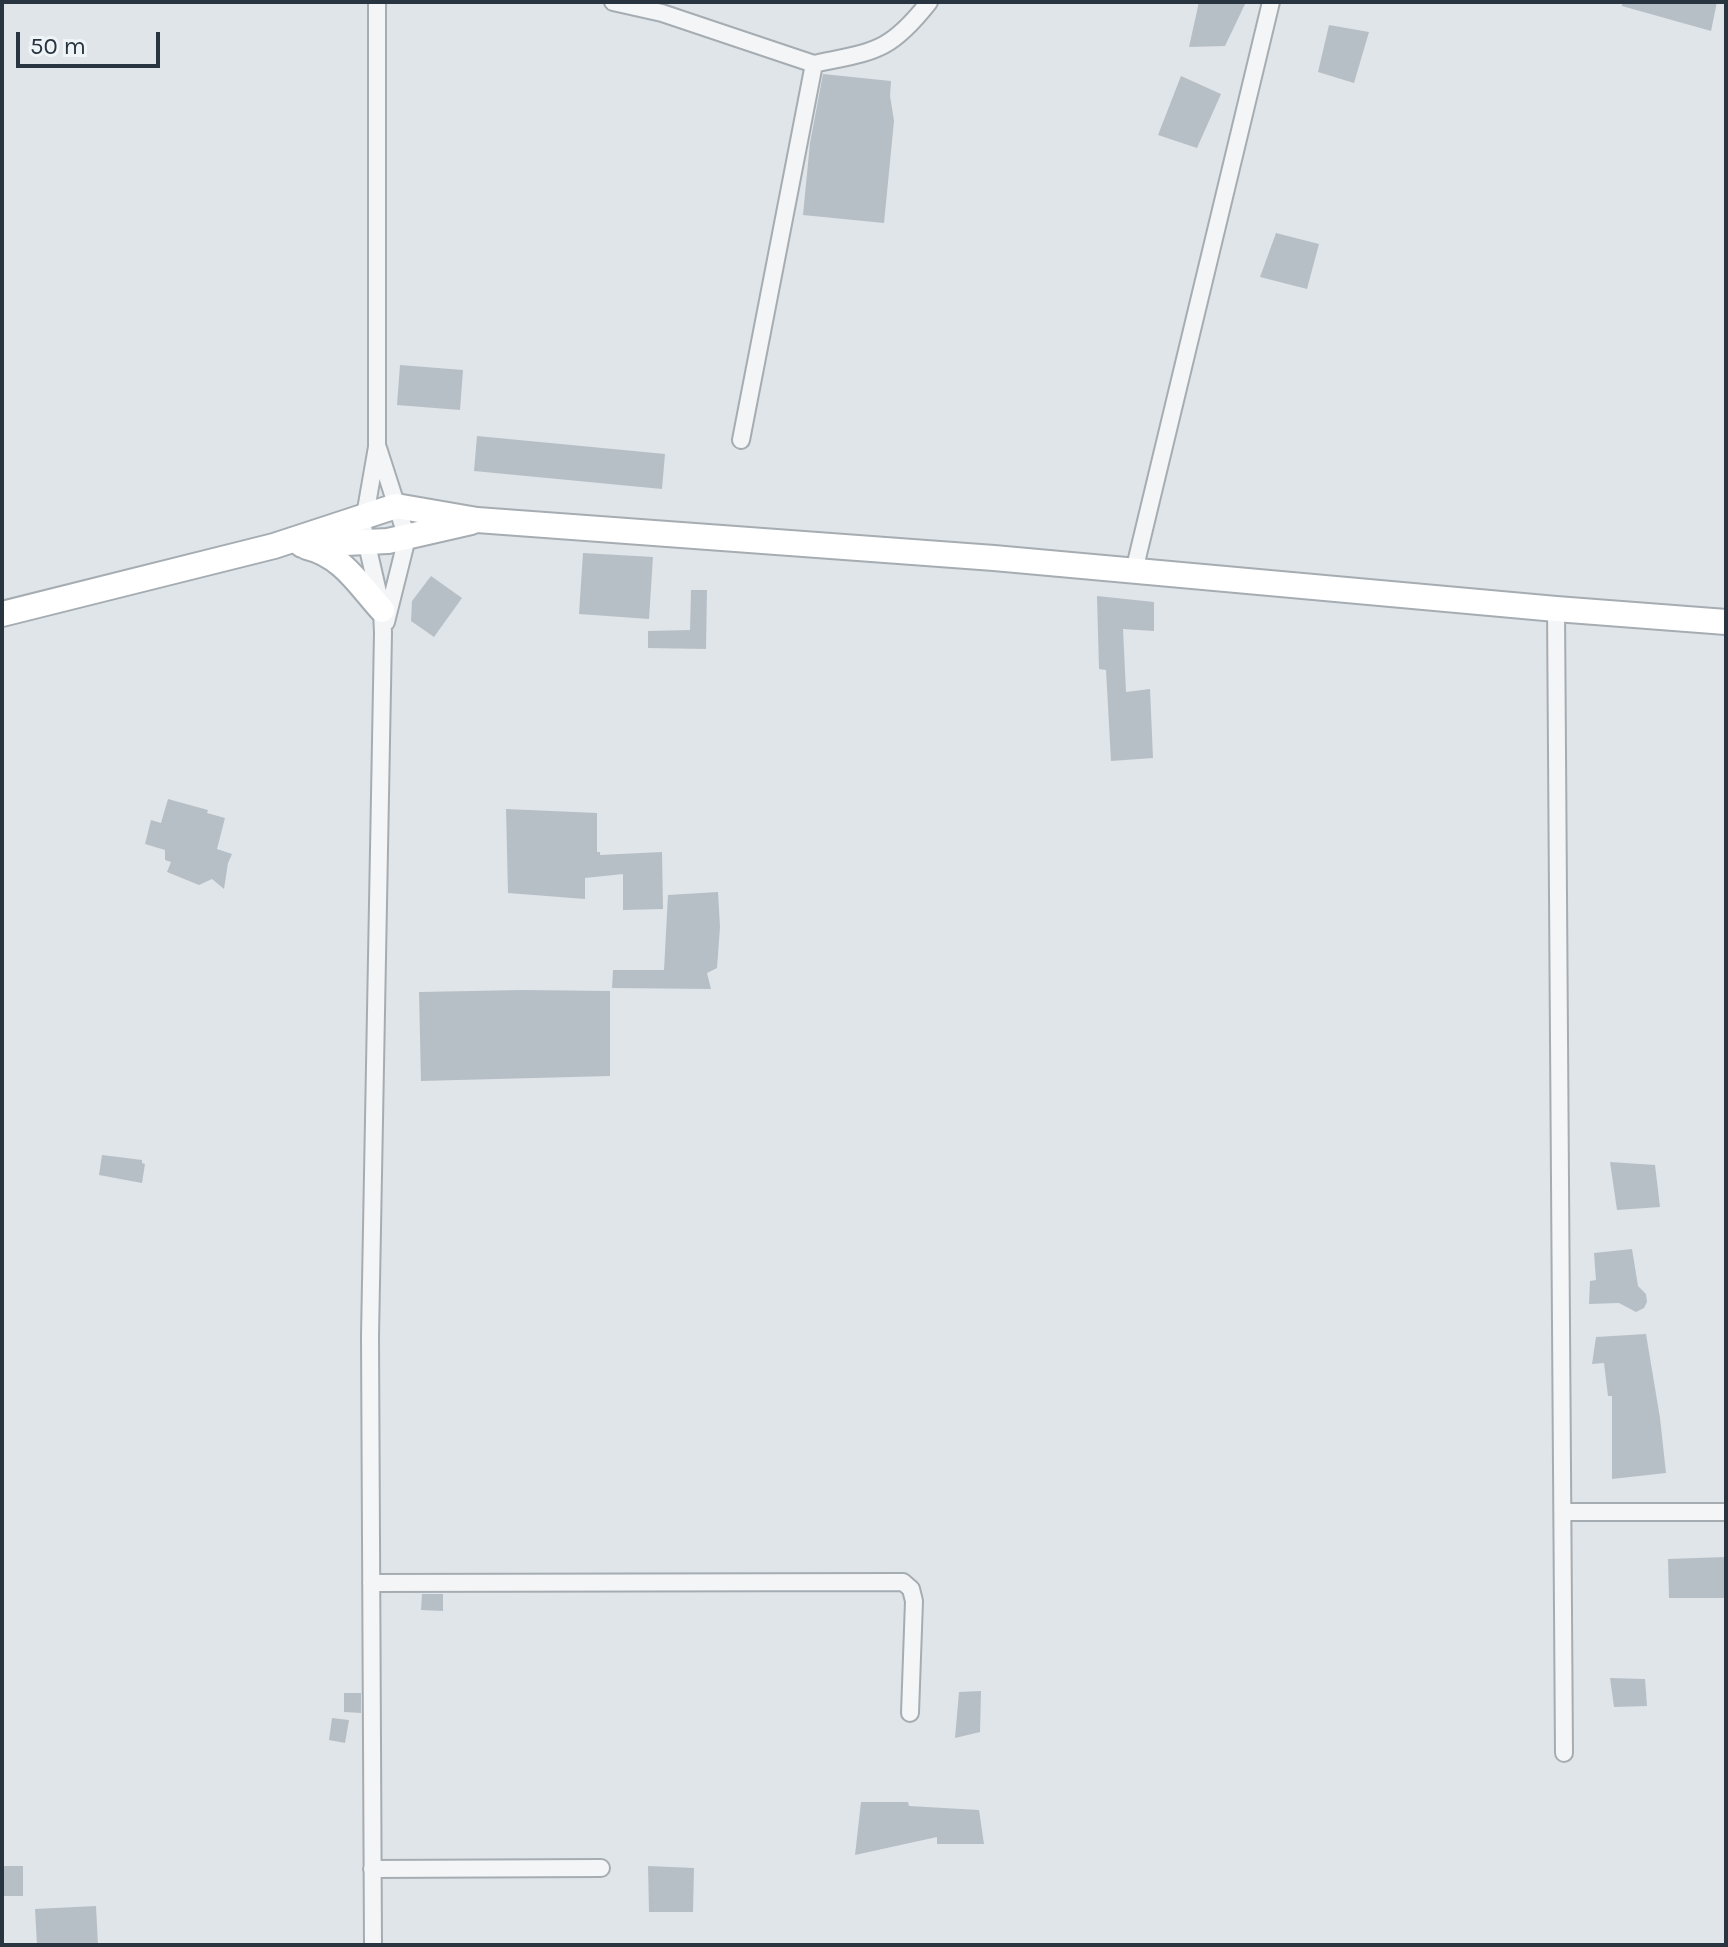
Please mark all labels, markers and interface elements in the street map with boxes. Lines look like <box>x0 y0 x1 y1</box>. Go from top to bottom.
scale bar <box>20 16 164 66</box>
text: 50 m <box>30 32 86 60</box>

